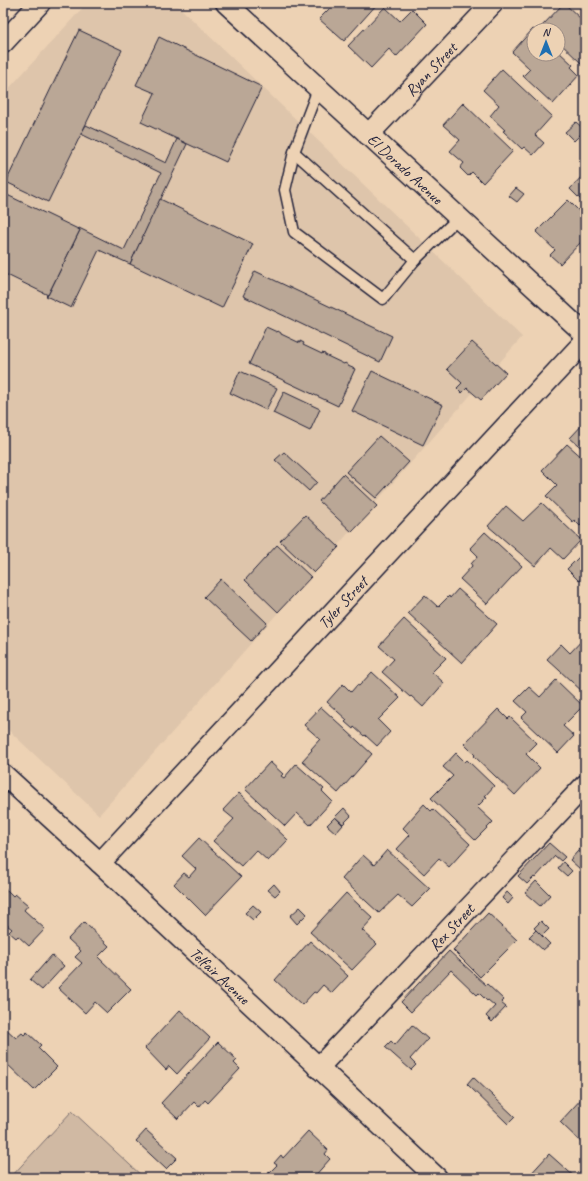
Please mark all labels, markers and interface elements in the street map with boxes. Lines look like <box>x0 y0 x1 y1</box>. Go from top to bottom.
north arrow <box>526 22 566 62</box>
text: N <box>543 25 552 39</box>
street label: Ryan Street <box>401 37 463 101</box>
street label: El Dorado Avenue <box>363 130 448 210</box>
street label: Tyler Street <box>314 571 374 633</box>
street label: Rex Street <box>425 899 480 955</box>
street label: Telfair Avenue <box>185 943 255 1010</box>

